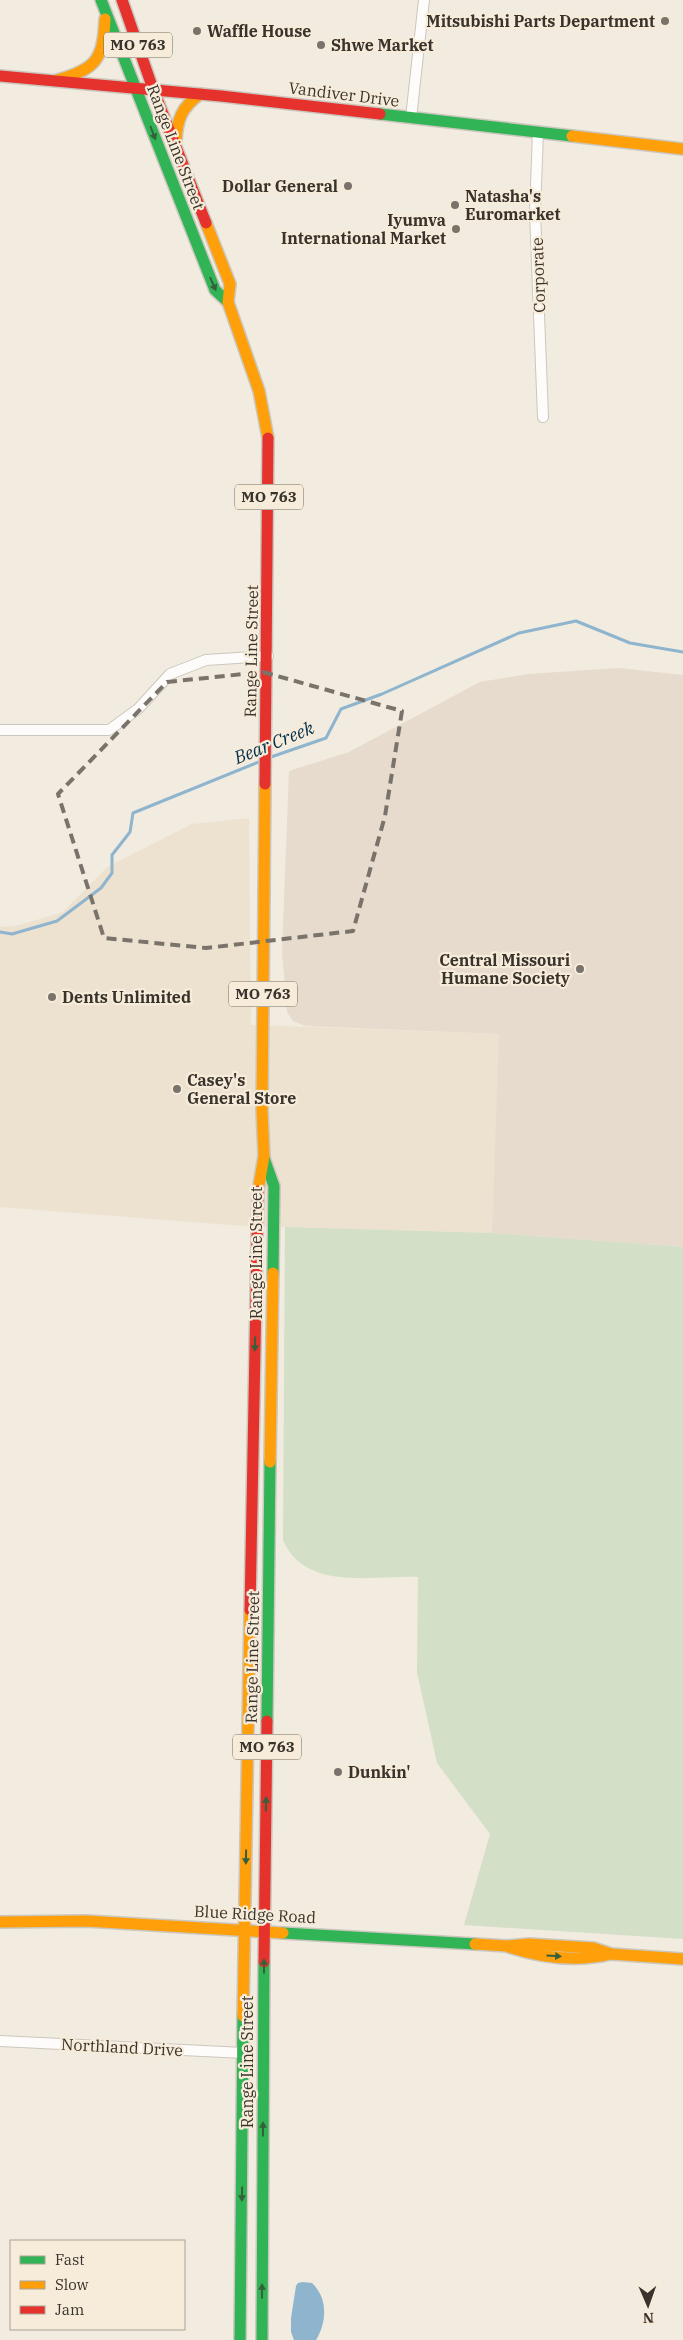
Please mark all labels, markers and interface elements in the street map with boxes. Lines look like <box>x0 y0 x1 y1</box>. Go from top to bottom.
place label: Mitsubishi Parts Department <box>426 11 655 31</box>
marker: Mitsubishi Parts Department <box>659 15 671 27</box>
place label: Waffle House <box>207 21 311 41</box>
marker: Waffle House <box>191 25 203 37</box>
road number: MO 763 <box>104 32 172 58</box>
place label: Shwe Market <box>331 35 434 55</box>
marker: Shwe Market <box>315 39 327 51</box>
street label: Vandiver Drive <box>287 77 401 111</box>
street label: Range Line Street <box>143 82 209 213</box>
one-way arrow <box>150 125 157 140</box>
place label: Dollar General <box>222 176 338 196</box>
marker: Dollar General <box>342 180 354 192</box>
place label: Natasha's Euromarket <box>465 186 560 224</box>
marker: Natasha's Euromarket <box>449 199 461 211</box>
place label: Iyumva International Market <box>281 210 446 248</box>
marker: Iyumva International Market <box>450 223 462 235</box>
street label: Corporate <box>527 237 549 313</box>
one-way arrow <box>209 276 218 291</box>
road number: MO 763 <box>235 484 303 510</box>
street label: Range Line Street <box>240 584 262 717</box>
water label: Bear Creek <box>229 716 318 769</box>
place label: Central Missouri Humane Society <box>439 950 571 988</box>
marker: Central Missouri Humane Society <box>574 963 586 975</box>
road number: MO 763 <box>229 982 297 1006</box>
place label: Dents Unlimited <box>62 987 191 1007</box>
marker: Dents Unlimited <box>46 991 58 1003</box>
place label: Casey's General Store <box>187 1070 296 1108</box>
marker: Casey's General Store <box>171 1083 183 1095</box>
street label: Range Line Street <box>246 1186 266 1319</box>
one-way arrow <box>251 1337 259 1353</box>
street label: Range Line Street <box>241 1590 263 1723</box>
road number: MO 763 <box>233 1734 301 1760</box>
place label: Dunkin' <box>348 1762 411 1782</box>
marker: Dunkin' <box>332 1766 344 1778</box>
one-way arrow <box>262 1796 270 1812</box>
one-way arrow <box>241 1849 249 1865</box>
street label: Blue Ridge Road <box>193 1901 317 1927</box>
one-way arrow <box>547 1953 563 1961</box>
one-way arrow <box>260 1958 268 1974</box>
street label: Range Line Street <box>237 1995 257 2128</box>
street label: Northland Drive <box>61 2034 183 2060</box>
one-way arrow <box>259 2121 267 2137</box>
one-way arrow <box>238 2187 246 2203</box>
legend <box>10 2240 185 2330</box>
text: Fast <box>55 2250 85 2269</box>
text: Slow <box>55 2275 89 2294</box>
north arrow <box>623 2280 673 2330</box>
one-way arrow <box>258 2283 266 2299</box>
text: Jam <box>55 2300 84 2319</box>
text: N <box>643 2309 654 2327</box>

